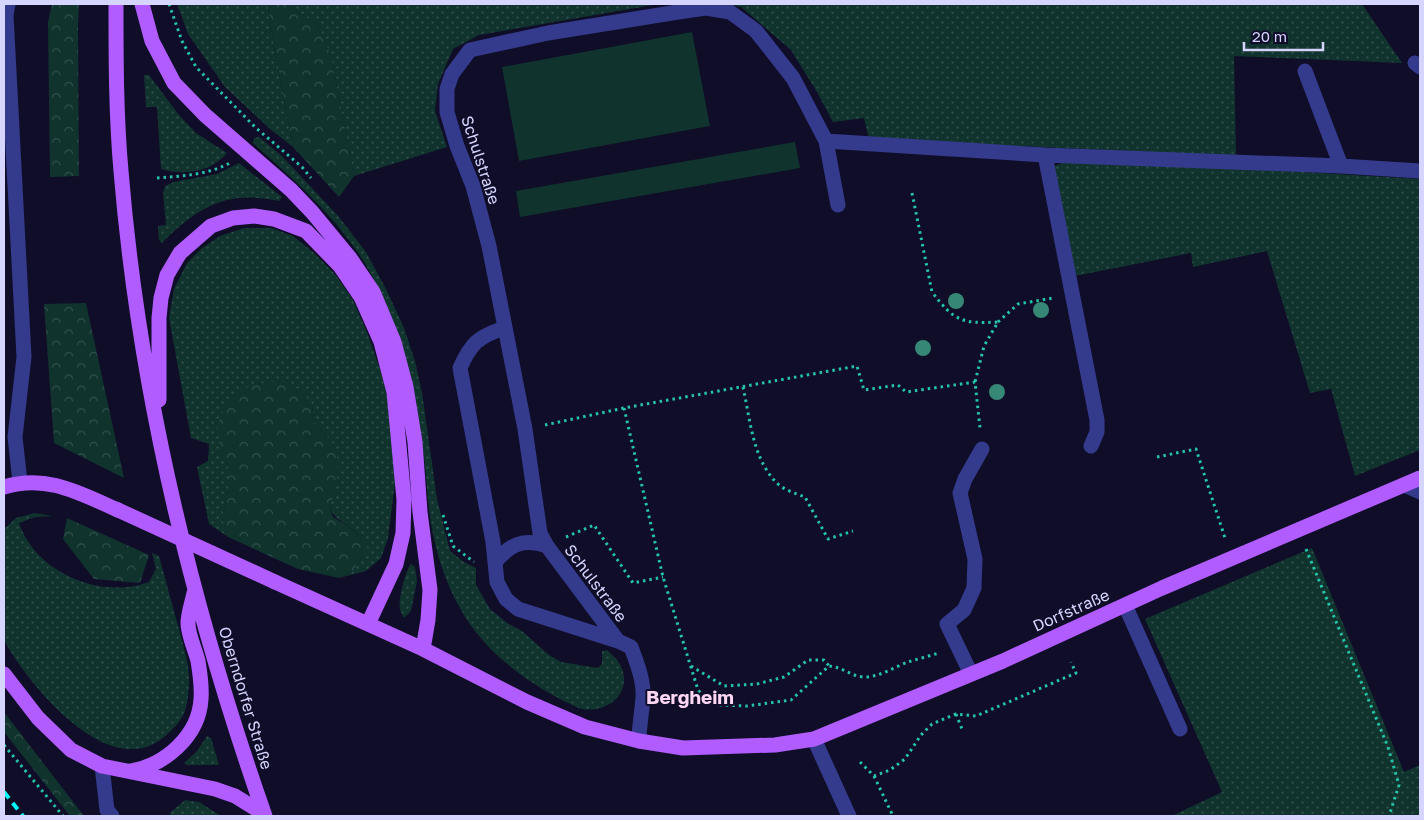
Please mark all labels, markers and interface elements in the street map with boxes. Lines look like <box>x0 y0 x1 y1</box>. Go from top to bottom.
scale bar <box>1244 20 1323 52</box>
text: 20 m <box>1252 27 1287 45</box>
street label: Schulstraße <box>457 113 505 207</box>
street label: Schulstraße <box>560 540 632 626</box>
street label: Dorfstraße <box>1030 584 1112 636</box>
street label: Oberndorfer Straße <box>215 624 277 772</box>
district label: Bergheim <box>646 685 734 708</box>

